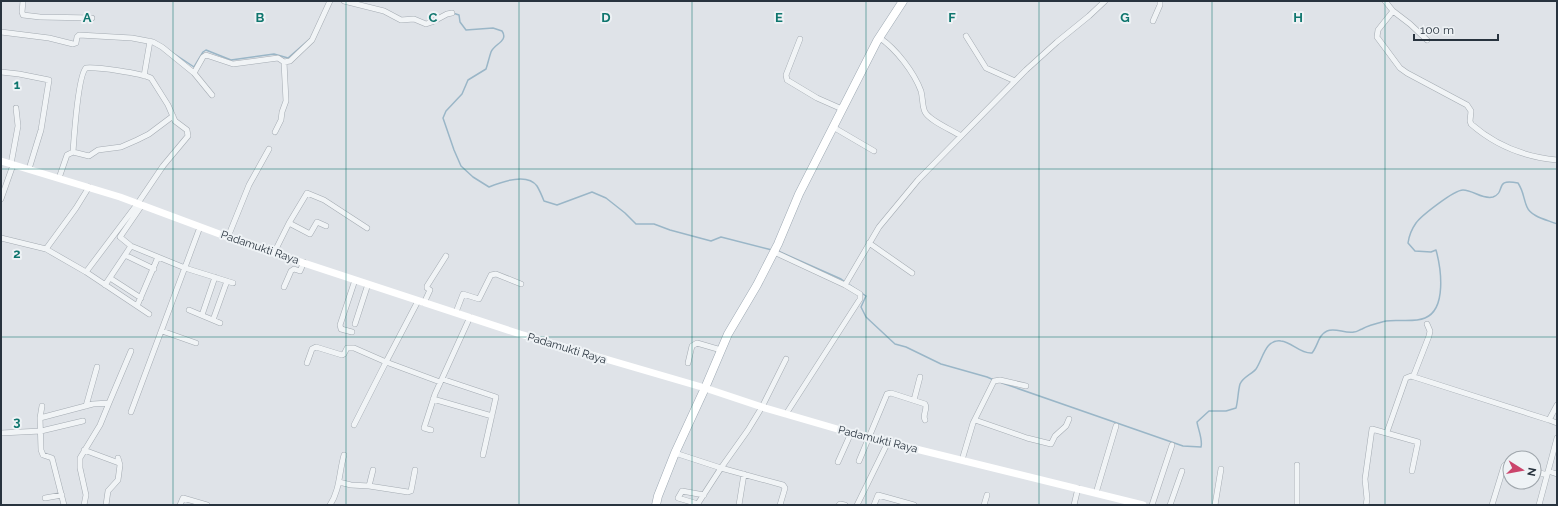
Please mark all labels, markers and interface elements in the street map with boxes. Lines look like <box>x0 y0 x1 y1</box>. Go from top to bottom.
text: A <box>83 10 92 25</box>
text: B <box>256 10 265 25</box>
text: C <box>429 10 438 25</box>
text: D <box>601 10 611 25</box>
text: E <box>775 10 783 25</box>
text: F <box>948 10 956 25</box>
text: G <box>1120 10 1130 25</box>
text: H <box>1293 10 1303 25</box>
scale bar <box>1414 16 1498 42</box>
text: 100 m <box>1420 23 1454 37</box>
text: 1 <box>14 77 21 92</box>
street label: Padamukti Raya <box>219 228 301 267</box>
text: 2 <box>13 246 21 261</box>
street label: Padamukti Raya <box>526 330 608 367</box>
text: 3 <box>13 414 21 429</box>
street label: Padamukti Raya <box>837 423 919 456</box>
north arrow <box>1502 450 1542 490</box>
text: N <box>1524 466 1539 477</box>

